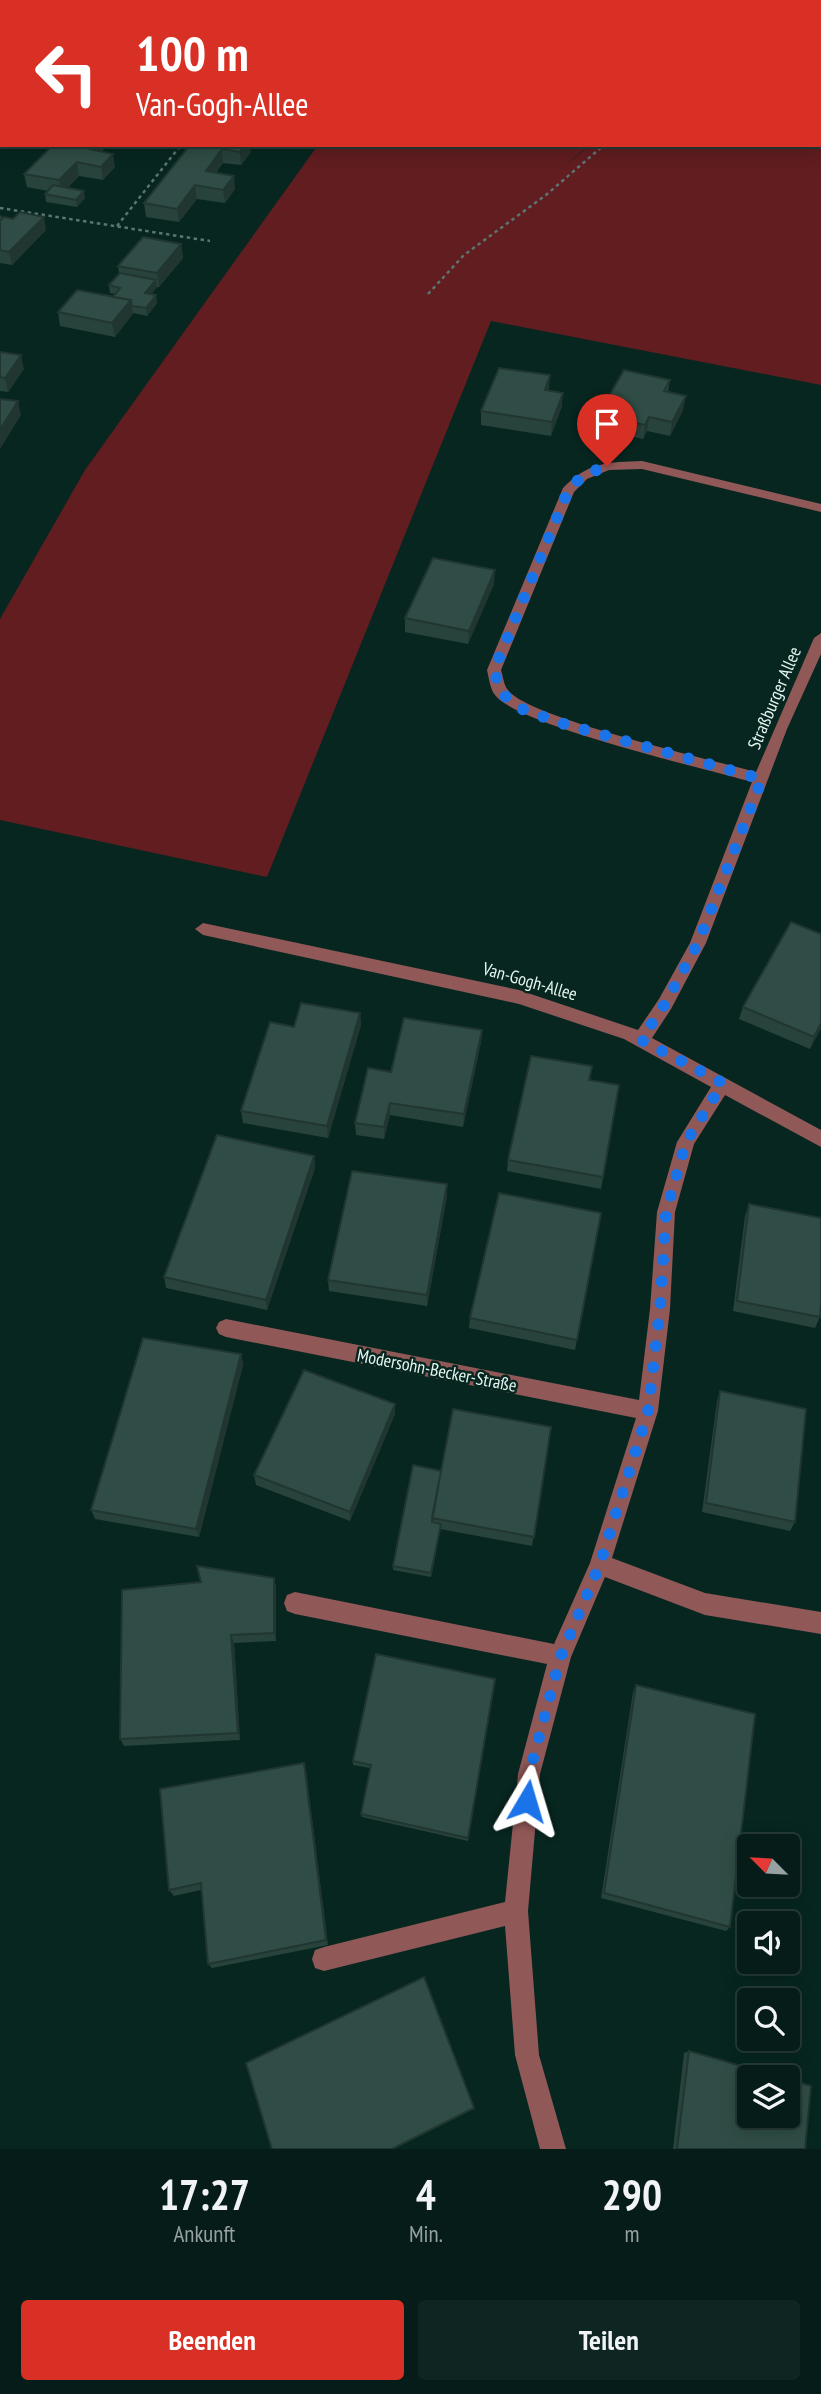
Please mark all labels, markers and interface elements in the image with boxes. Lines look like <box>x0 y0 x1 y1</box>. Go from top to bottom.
text: 100 m <box>136 21 249 85</box>
icon: left <box>21 28 112 119</box>
text: Van-Gogh-Allee <box>136 83 308 125</box>
pin <box>577 394 637 466</box>
icon: arrive <box>588 405 626 443</box>
street label: Straßburger Allee <box>742 643 806 753</box>
street label: Van-Gogh-Allee <box>479 956 580 1005</box>
street label: Modersohn-Becker-Straße <box>355 1343 519 1397</box>
position arrow <box>490 1764 564 1838</box>
north arrow <box>737 1834 800 1897</box>
map controls <box>737 1834 800 2128</box>
button: sound <box>737 1911 800 1974</box>
button: search <box>737 1988 800 2051</box>
button: layers <box>737 2065 800 2128</box>
text: 17:27 <box>159 2167 250 2222</box>
text: 4 <box>416 2167 436 2222</box>
text: 290 <box>602 2167 662 2222</box>
text: Ankunft <box>173 2219 235 2248</box>
text: Min. <box>409 2219 443 2248</box>
text: m <box>624 2219 639 2248</box>
button: Beenden <box>21 2300 404 2380</box>
button: Teilen <box>418 2300 800 2380</box>

